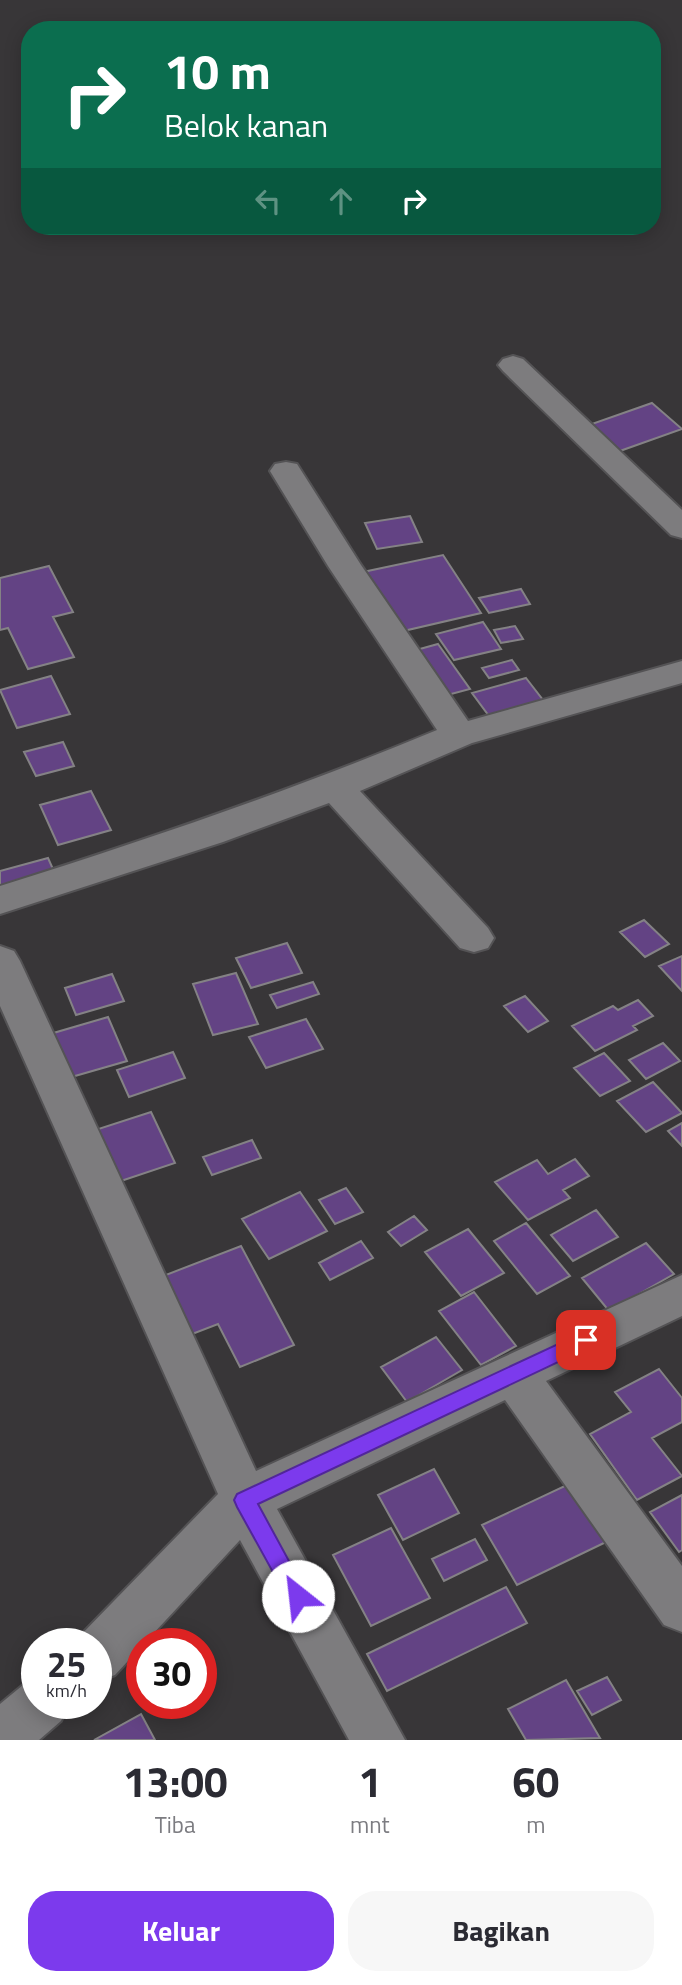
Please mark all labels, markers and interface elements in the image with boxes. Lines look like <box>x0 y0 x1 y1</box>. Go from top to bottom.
text: 10 m <box>164 33 271 108</box>
icon: right <box>49 49 140 140</box>
text: Belok kanan <box>164 101 328 149</box>
icon: left <box>249 182 287 220</box>
icon: ahead <box>322 182 360 220</box>
icon: right <box>395 182 433 220</box>
pin <box>556 1310 616 1370</box>
icon: arrive <box>567 1321 605 1359</box>
position arrow <box>261 1559 335 1633</box>
speed limit sign: 30 <box>126 1628 217 1719</box>
text: 25 <box>47 1637 86 1691</box>
text: km/h <box>46 1677 87 1704</box>
text: 13:00 <box>123 1749 227 1813</box>
text: 1 <box>358 1749 382 1813</box>
text: 60 <box>512 1749 559 1813</box>
text: Tiba <box>155 1807 195 1842</box>
text: mnt <box>350 1807 390 1842</box>
text: m <box>526 1807 545 1842</box>
button: Keluar <box>28 1891 334 1971</box>
button: Bagikan <box>348 1891 654 1971</box>

